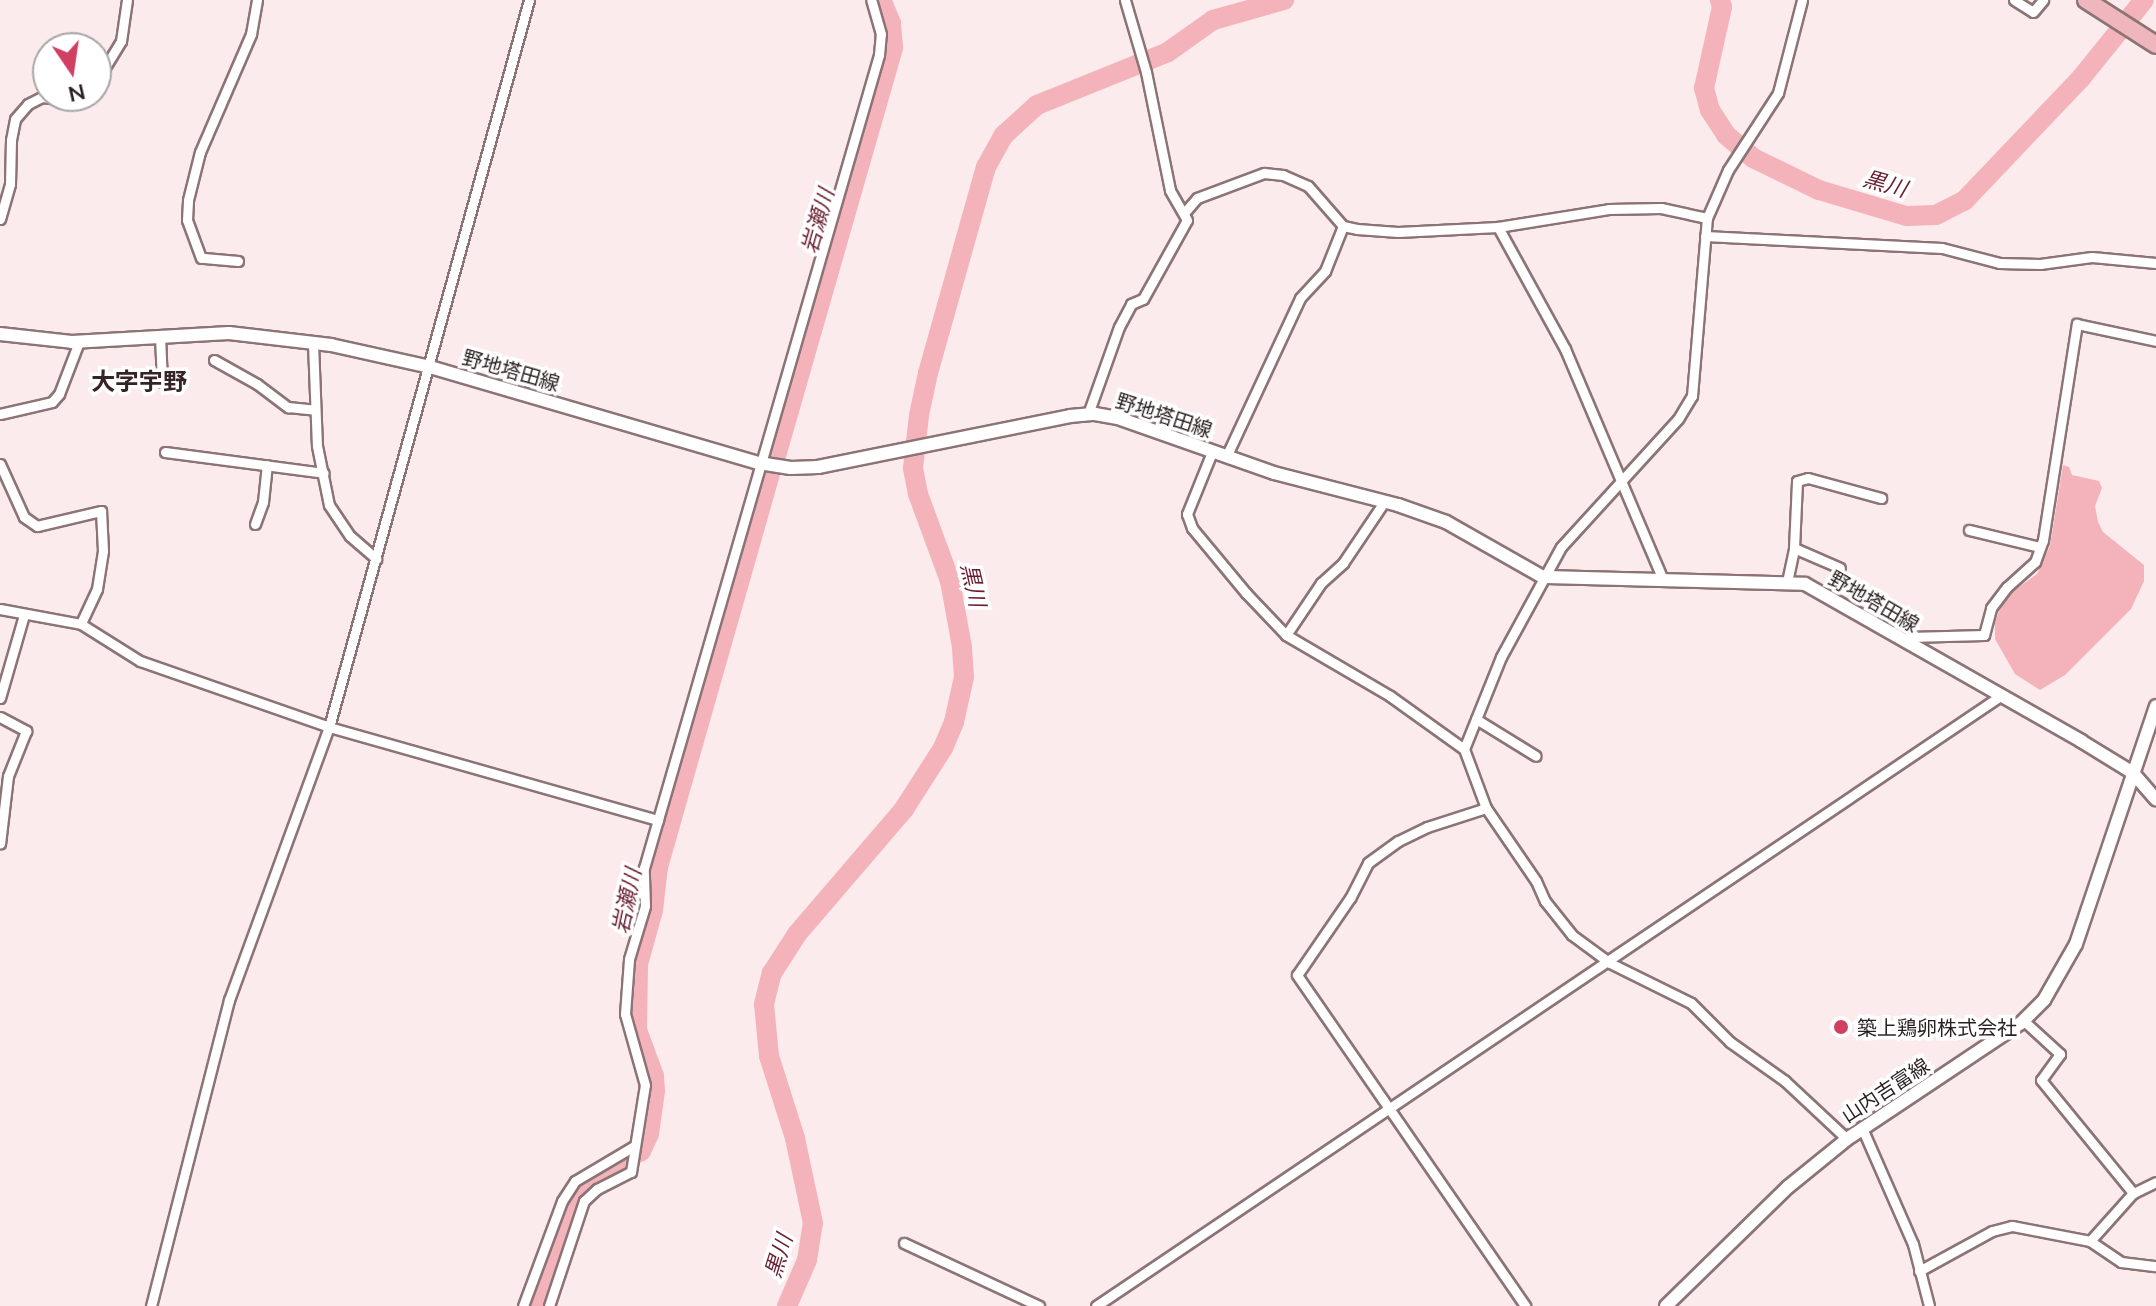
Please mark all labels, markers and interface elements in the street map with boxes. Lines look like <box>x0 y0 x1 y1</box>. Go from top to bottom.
north arrow <box>32 32 112 112</box>
text: N <box>66 78 88 109</box>
water label: 黒川 <box>1860 165 1910 203</box>
water label: 岩瀬川 <box>796 186 840 256</box>
street label: 野地塔田線 <box>460 345 562 395</box>
district label: 大字宇野 <box>91 368 187 396</box>
street label: 野地塔田線 <box>1113 388 1215 442</box>
water label: 黒川 <box>955 561 991 609</box>
street label: 野地塔田線 <box>1825 566 1923 636</box>
water label: 岩瀬川 <box>607 866 647 936</box>
place label: 築上鶏卵株式会社 <box>1857 1015 2017 1039</box>
marker: 築上鶏卵株式会社 <box>1832 1018 1850 1036</box>
street label: 山内吉富線 <box>1837 1053 1933 1127</box>
water label: 黒川 <box>760 1231 798 1281</box>

